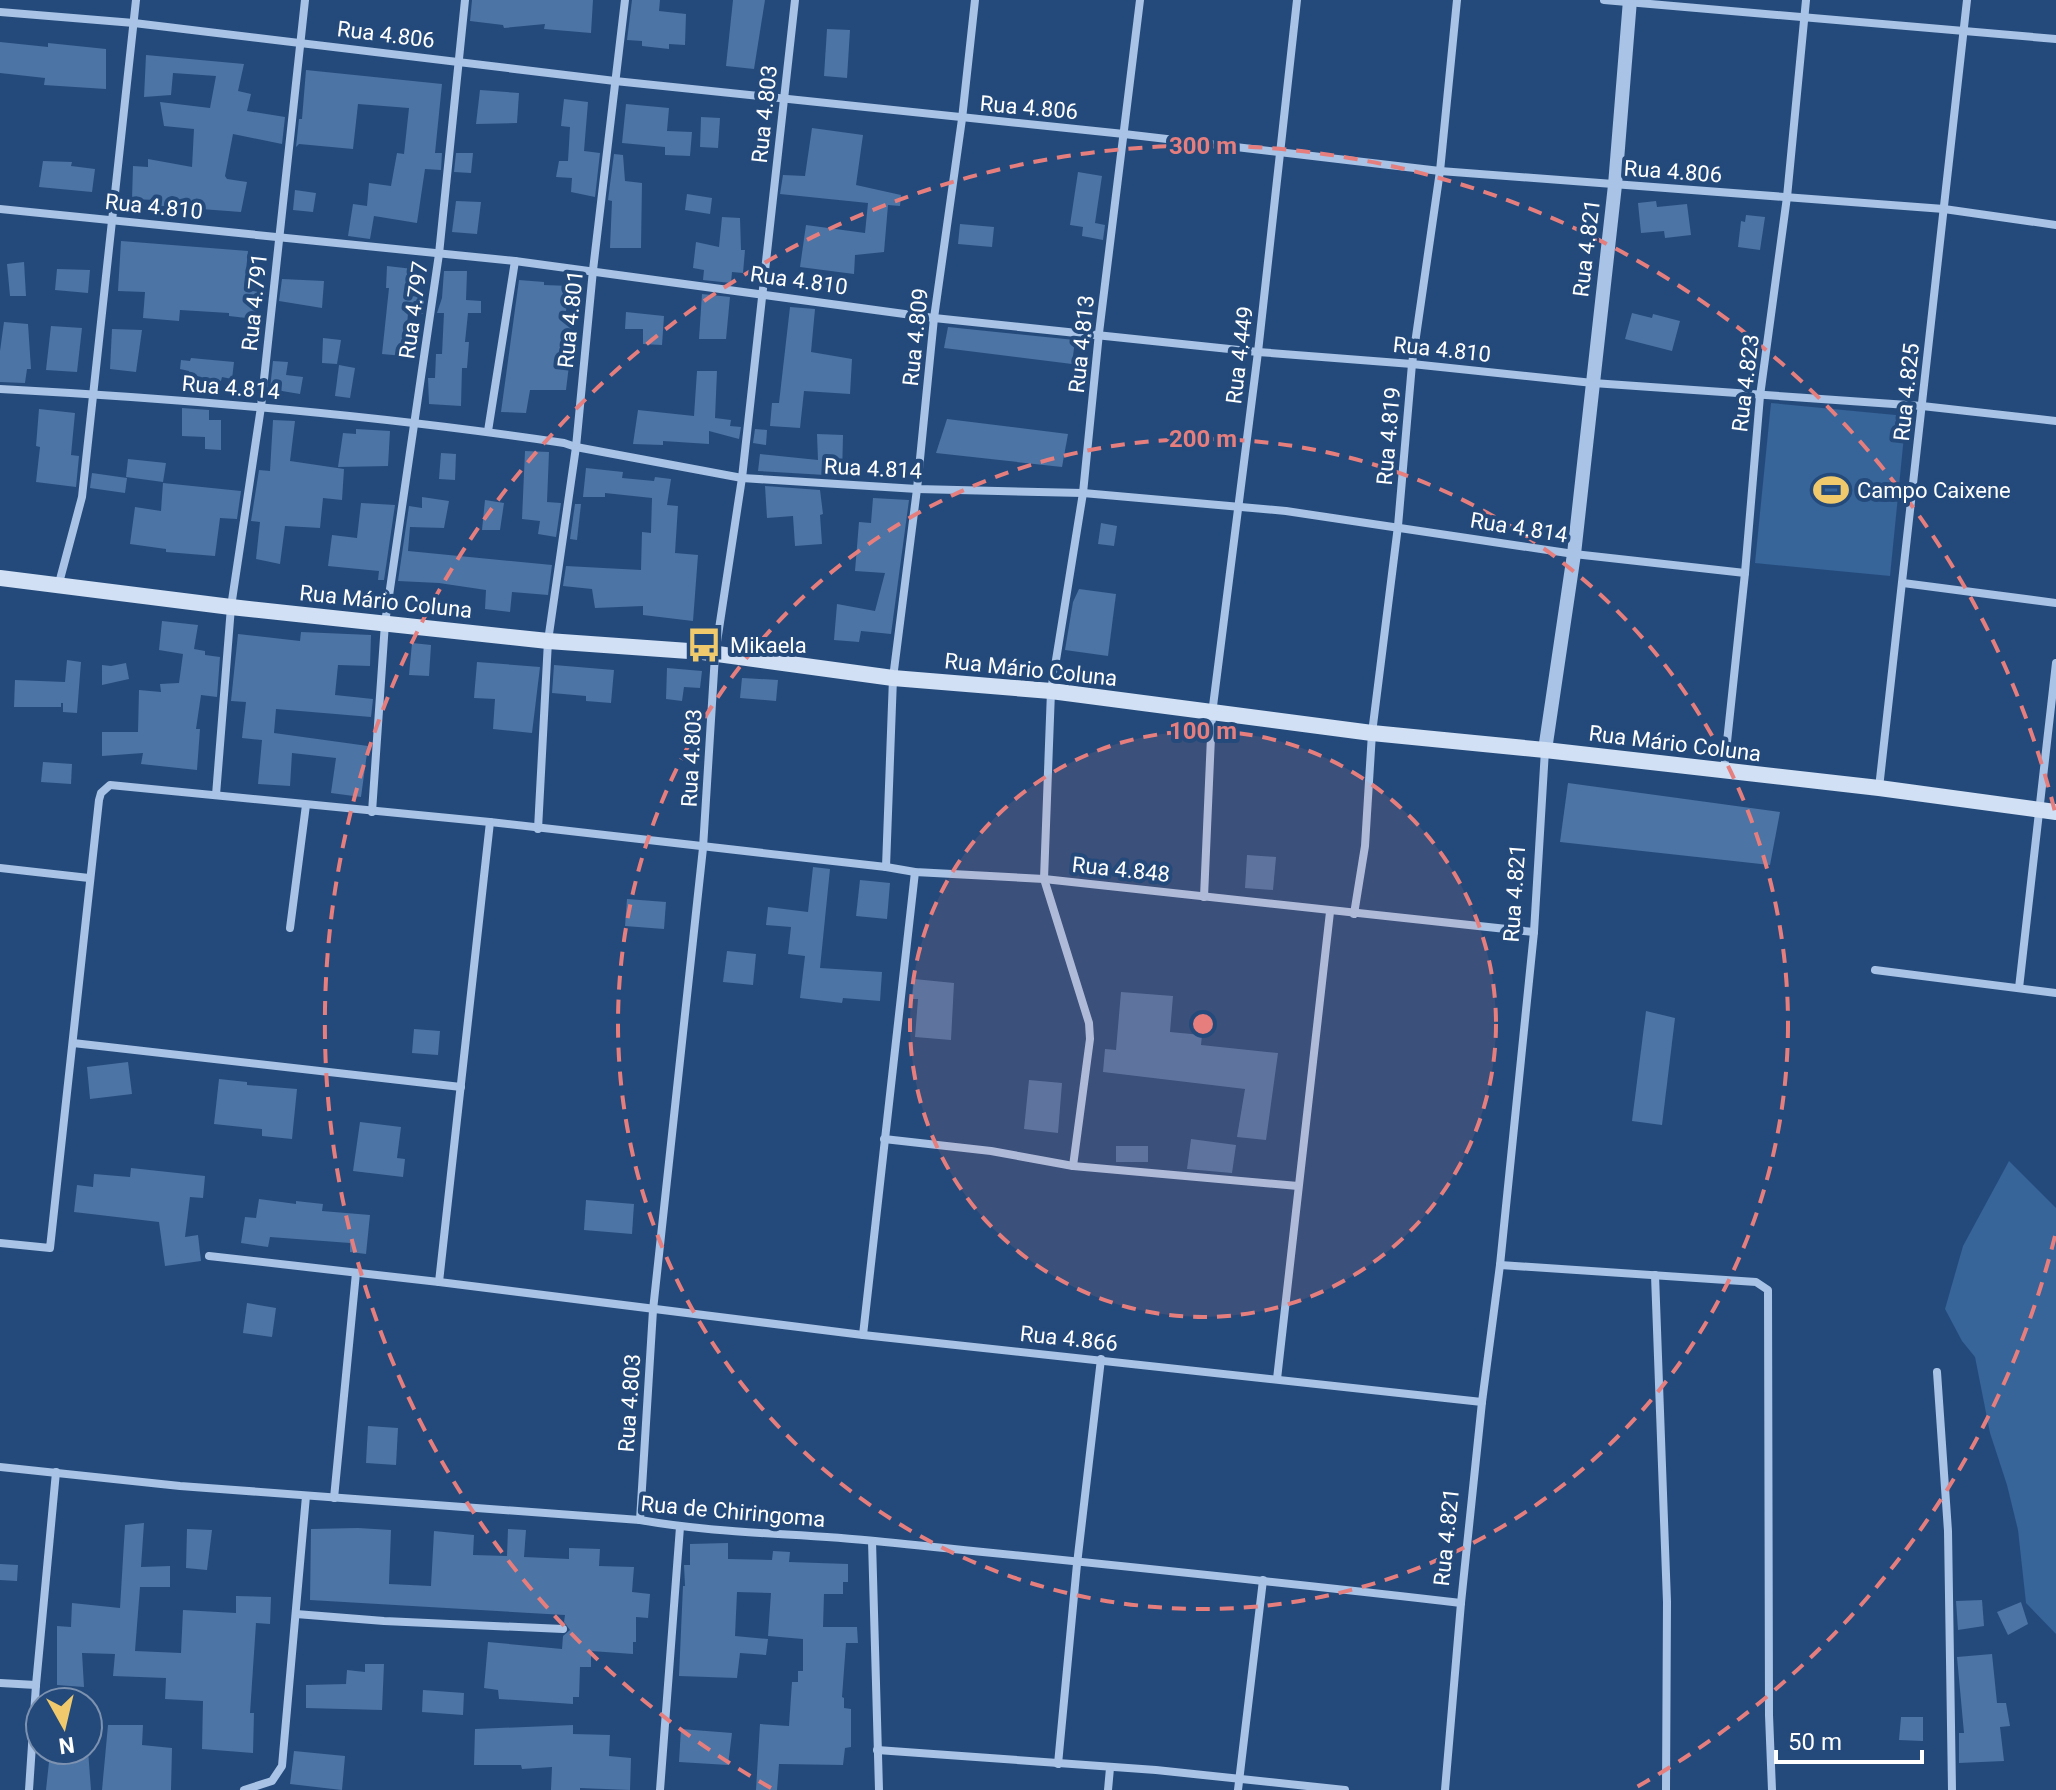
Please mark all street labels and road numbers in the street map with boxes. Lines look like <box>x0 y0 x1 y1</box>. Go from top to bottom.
street label: Rua 4.806 <box>336 16 436 53</box>
street label: Rua 4.803 <box>747 64 782 164</box>
street label: Rua 4.806 <box>979 91 1079 124</box>
street label: Rua 4.806 <box>1623 156 1723 187</box>
street label: Rua 4.810 <box>104 189 204 224</box>
street label: Rua 4.821 <box>1568 198 1605 298</box>
street label: Rua 4.791 <box>237 252 272 352</box>
street label: Rua 4.797 <box>394 260 433 361</box>
street label: Rua 4.810 <box>748 261 849 300</box>
street label: Rua 4.801 <box>553 269 588 369</box>
street label: Rua 4.809 <box>898 287 933 387</box>
street label: Rua 4.813 <box>1064 294 1099 394</box>
street label: Rua 4.449 <box>1221 305 1258 405</box>
street label: Rua 4.810 <box>1392 332 1492 367</box>
street label: Rua 4.823 <box>1727 333 1764 433</box>
street label: Rua 4.825 <box>1889 342 1924 442</box>
street label: Rua 4.814 <box>181 371 281 404</box>
street label: Rua 4.819 <box>1372 386 1405 486</box>
street label: Rua 4.814 <box>823 453 923 484</box>
street label: Rua 4.814 <box>1468 507 1569 548</box>
street label: Rua Mário Coluna <box>298 580 474 623</box>
street label: Rua Mário Coluna <box>943 648 1119 691</box>
street label: Rua 4.803 <box>676 708 707 808</box>
street label: Rua Mário Coluna <box>1587 721 1763 766</box>
street label: Rua 4.821 <box>1499 843 1530 943</box>
street label: Rua 4.848 <box>1071 852 1171 887</box>
street label: Rua 4.866 <box>1019 1321 1119 1356</box>
street label: Rua 4.803 <box>614 1353 645 1453</box>
street label: Rua 4.821 <box>1429 1487 1464 1587</box>
street label: Rua de Chiringoma <box>639 1491 826 1532</box>

